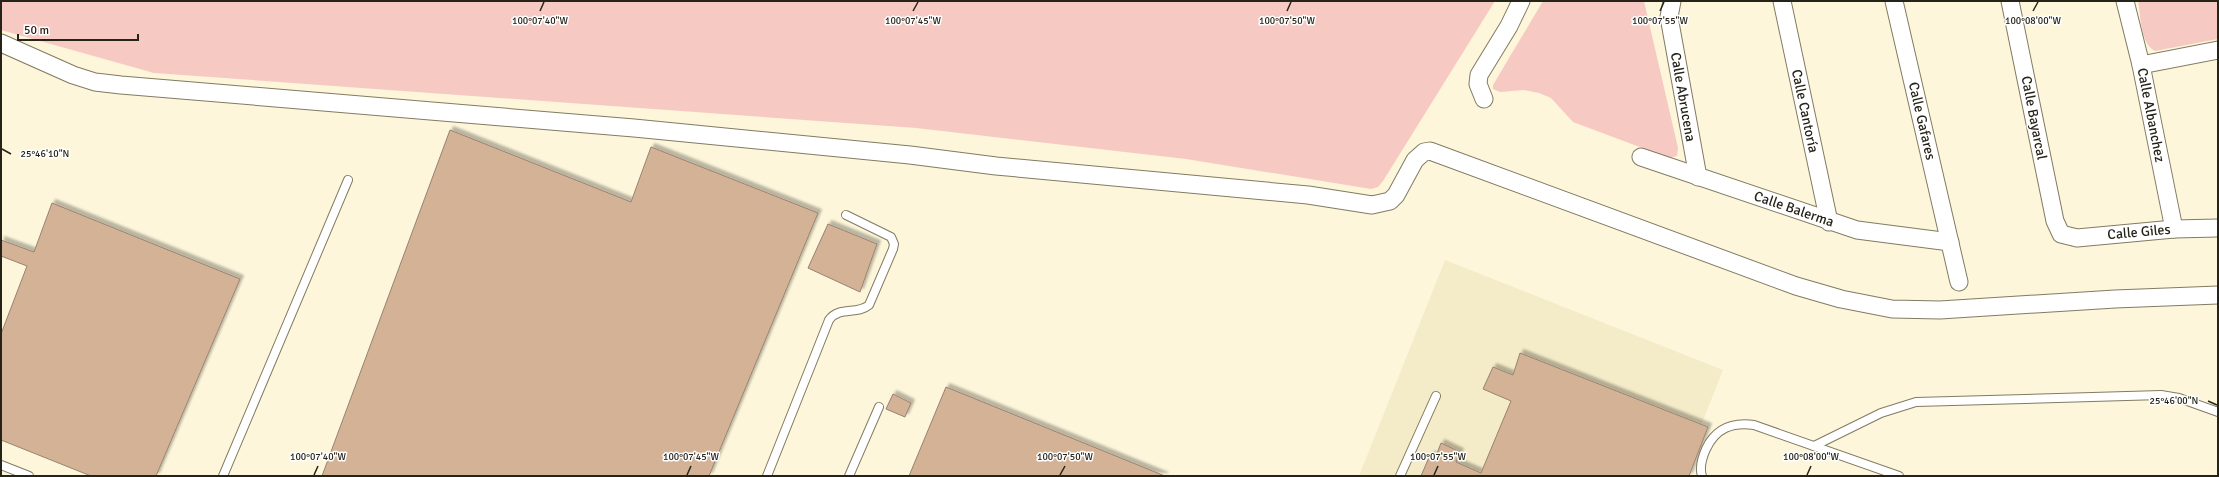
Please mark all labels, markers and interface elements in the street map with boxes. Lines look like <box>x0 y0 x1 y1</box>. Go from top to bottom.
text: 100°07'40"W <box>512 15 568 27</box>
text: 100°07'45"W <box>885 15 941 27</box>
text: 100°07'50"W <box>1259 15 1315 27</box>
text: 100°07'55"W <box>1632 15 1688 27</box>
text: 100°08'00"W <box>2005 15 2061 27</box>
scale bar <box>18 16 138 42</box>
text: 50 m <box>24 23 49 38</box>
street label: Calle Abrucena <box>1667 51 1699 143</box>
street label: Calle Albanchez <box>2134 66 2168 164</box>
street label: Calle Cantoría <box>1788 68 1822 154</box>
street label: Calle Bayarcal <box>2018 75 2050 161</box>
street label: Calle Gafares <box>1905 80 1939 162</box>
text: 25°46'10"N <box>21 148 69 160</box>
street label: Calle Balerma <box>1752 187 1836 231</box>
street label: Calle Giles <box>2107 221 2171 243</box>
text: 25°46'00"N <box>2150 395 2198 407</box>
text: 100°07'40"W <box>290 451 346 463</box>
text: 100°07'45"W <box>663 451 719 463</box>
text: 100°07'50"W <box>1037 451 1093 463</box>
text: 100°07'55"W <box>1410 451 1466 463</box>
text: 100°08'00"W <box>1783 451 1839 463</box>

